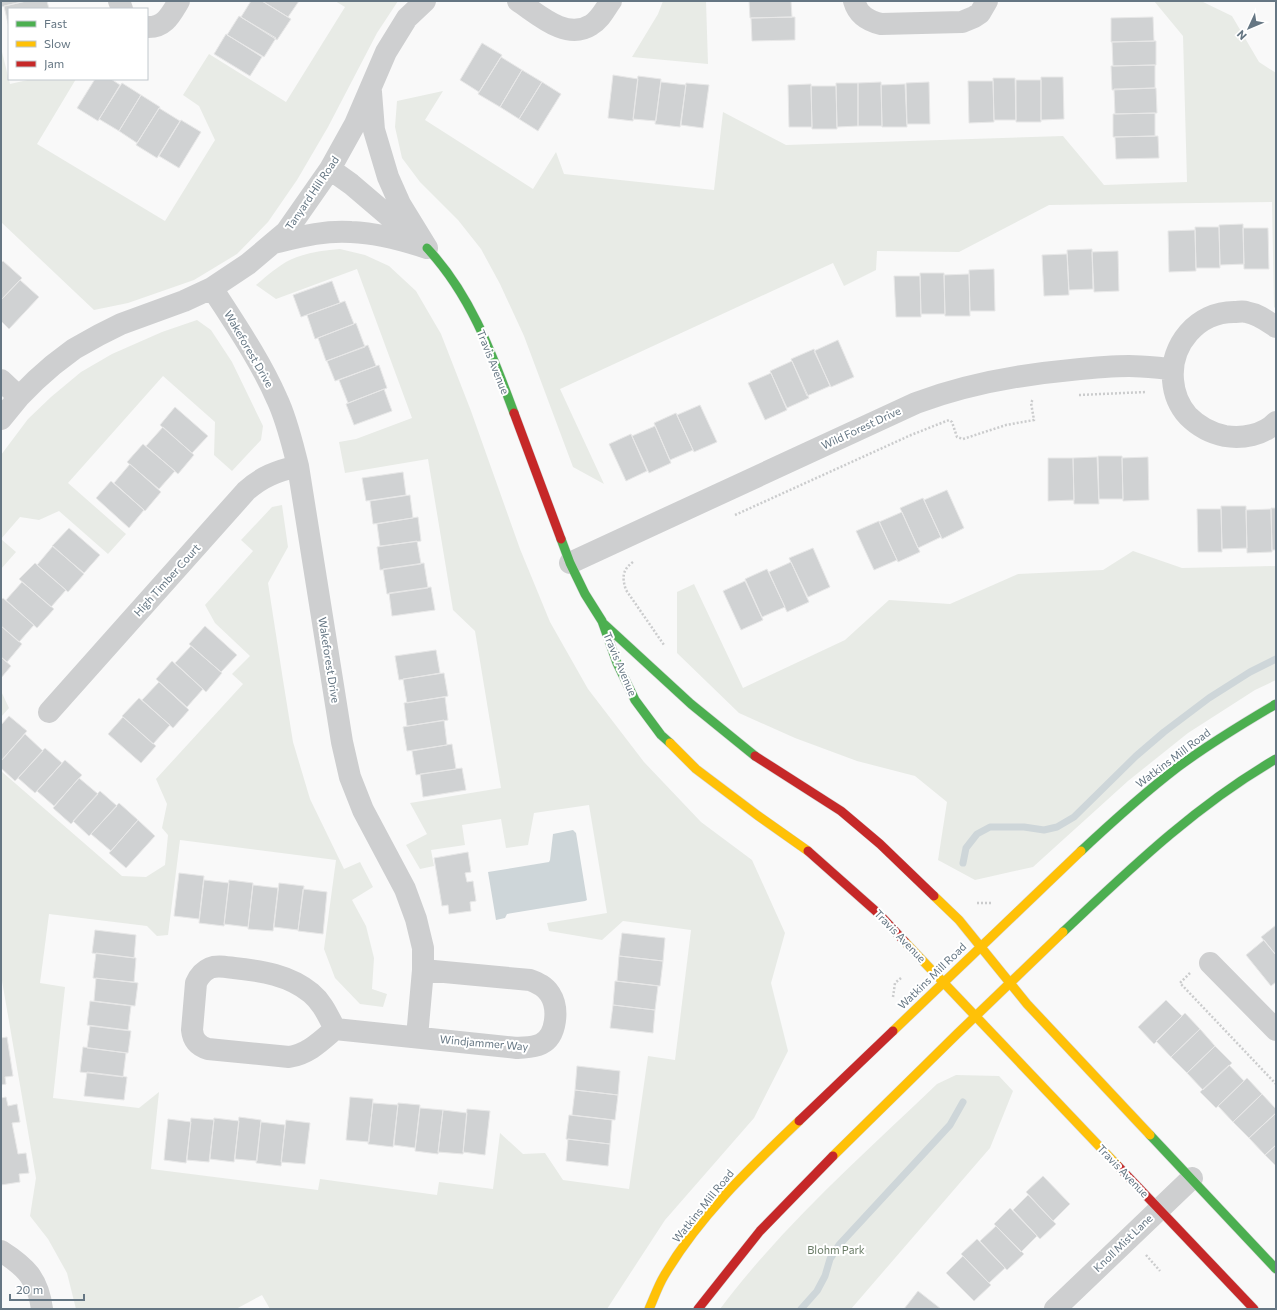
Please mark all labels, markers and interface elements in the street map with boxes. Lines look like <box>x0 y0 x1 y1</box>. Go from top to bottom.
legend <box>8 8 148 80</box>
north arrow <box>1229 8 1269 48</box>
text: Fast <box>44 16 67 30</box>
text: N <box>1234 28 1249 43</box>
text: Slow <box>44 36 71 50</box>
text: Jam <box>44 56 64 71</box>
street label: Tanyard Hill Road <box>282 153 341 232</box>
street label: Wakeforest Drive <box>222 308 277 390</box>
street label: Travis Avenue <box>475 328 512 396</box>
street label: Wild Forest Drive <box>819 403 903 452</box>
street label: High Timber Court <box>131 540 203 619</box>
street label: Wakeforest Drive <box>316 616 343 704</box>
street label: Travis Avenue <box>601 630 640 698</box>
street label: Watkins Mill Road <box>1133 725 1212 790</box>
street label: Travis Avenue <box>872 907 929 965</box>
street label: Watkins Mill Road <box>895 940 968 1012</box>
street label: Windjammer Way <box>439 1032 529 1053</box>
street label: Travis Avenue <box>1095 1142 1152 1200</box>
street label: Watkins Mill Road <box>669 1167 736 1245</box>
street label: Knoll Mist Lane <box>1090 1211 1155 1274</box>
park label: Blohm Park <box>807 1243 865 1256</box>
scale bar <box>10 1276 84 1302</box>
text: 20 m <box>16 1282 43 1296</box>

